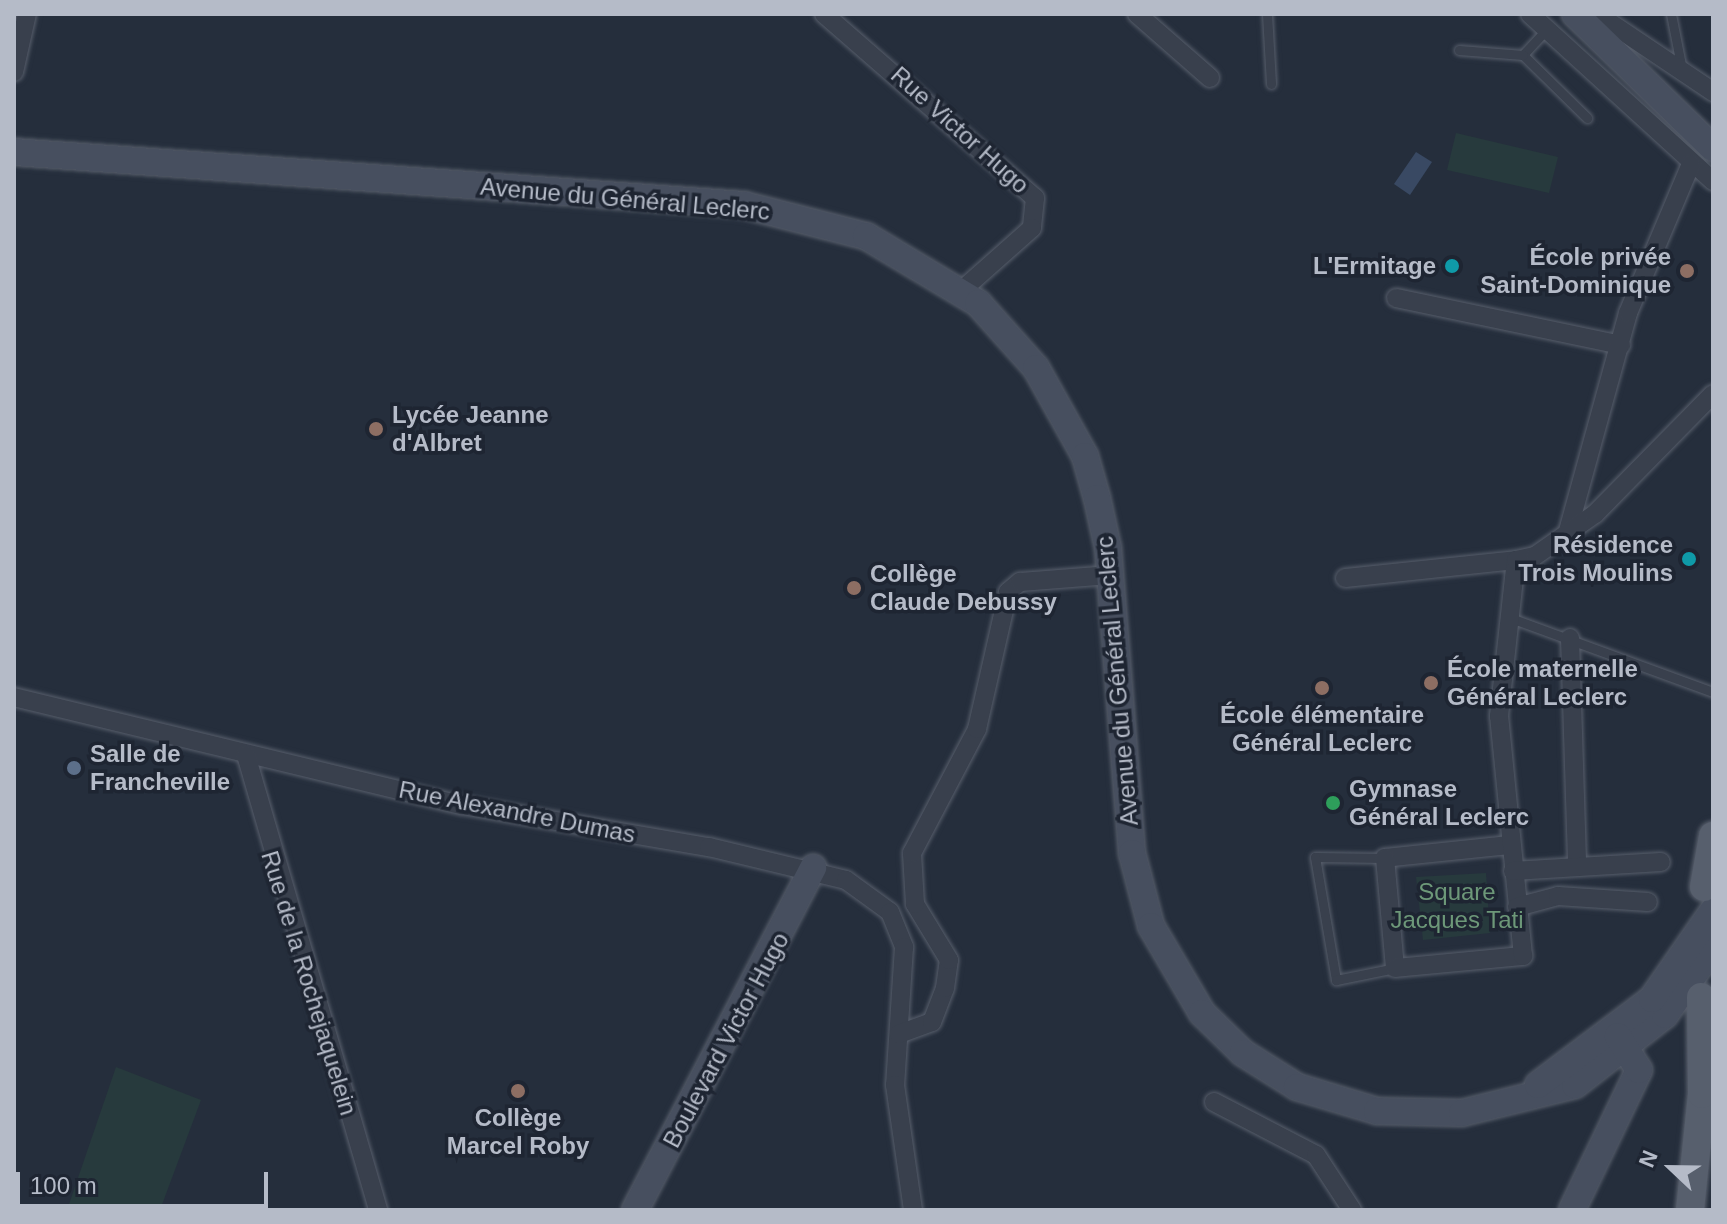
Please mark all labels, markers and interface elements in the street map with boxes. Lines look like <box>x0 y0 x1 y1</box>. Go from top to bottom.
street label: Rue Victor Hugo <box>885 61 1035 199</box>
street label: Avenue du Général Leclerc <box>479 172 771 226</box>
place label: École privée Saint-Dominique <box>1480 243 1671 299</box>
place label: L'Ermitage <box>1313 252 1436 280</box>
marker: L'Ermitage <box>1443 257 1461 275</box>
marker: École privée Saint-Dominique <box>1678 262 1696 280</box>
place label: Lycée Jeanne d'Albret <box>392 401 549 457</box>
marker: Lycée Jeanne d'Albret <box>367 420 385 438</box>
place label: Résidence Trois Moulins <box>1518 531 1673 587</box>
street label: Avenue du Général Leclerc <box>1090 535 1144 827</box>
marker: Résidence Trois Moulins <box>1680 550 1698 568</box>
place label: Collège Claude Debussy <box>870 560 1057 616</box>
marker: Collège Claude Debussy <box>845 579 863 597</box>
place label: École maternelle Général Leclerc <box>1447 655 1638 711</box>
marker: École maternelle Général Leclerc <box>1422 674 1440 692</box>
marker: École élémentaire Général Leclerc <box>1313 679 1331 697</box>
place label: École élémentaire Général Leclerc <box>1220 701 1424 757</box>
place label: Salle de Francheville <box>90 740 230 796</box>
marker: Salle de Francheville <box>65 759 83 777</box>
street label: Rue Alexandre Dumas <box>396 775 638 849</box>
place label: Gymnase Général Leclerc <box>1349 775 1529 831</box>
marker: Gymnase Général Leclerc <box>1324 794 1342 812</box>
street label: Rue de la Rochejaquelein <box>255 847 363 1119</box>
park label: Square Jacques Tati <box>1390 878 1524 934</box>
street label: Boulevard Victor Hugo <box>657 927 795 1153</box>
marker: Collège Marcel Roby <box>509 1082 527 1100</box>
place label: Collège Marcel Roby <box>447 1104 589 1160</box>
north arrow <box>1631 1128 1711 1208</box>
text: N <box>1634 1147 1663 1171</box>
scale bar <box>20 1156 272 1206</box>
text: 100 m <box>30 1172 97 1199</box>

